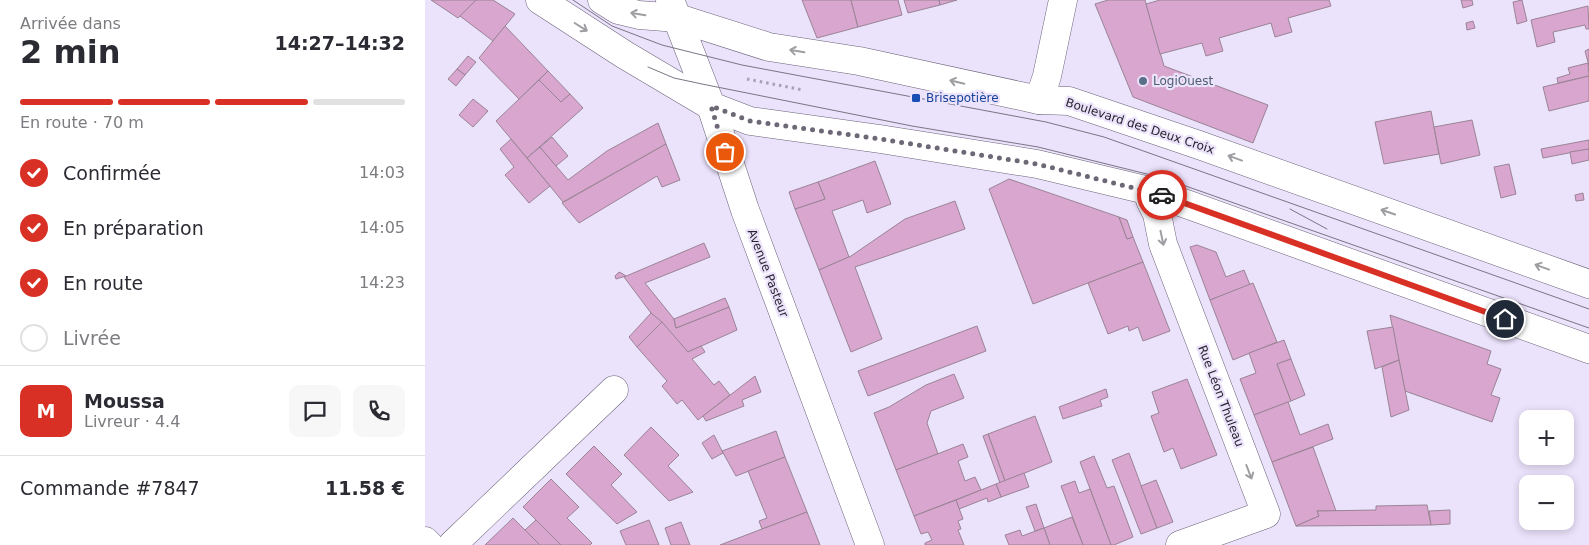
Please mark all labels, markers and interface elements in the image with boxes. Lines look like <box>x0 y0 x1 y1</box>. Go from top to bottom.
one-way arrow <box>631 9 647 19</box>
text: Arrivée dans <box>20 14 121 33</box>
one-way arrow <box>574 21 588 32</box>
text: 14:27–14:32 <box>275 32 405 54</box>
text: 2 min <box>20 33 121 71</box>
one-way arrow <box>790 46 806 56</box>
place label: LogiOuest <box>1153 74 1213 88</box>
marker: LogiOuest <box>1137 75 1149 87</box>
one-way arrow <box>949 77 965 86</box>
place label: Brisepotière <box>926 91 999 105</box>
marker: Brisepotière <box>910 92 922 104</box>
street label: Boulevard des Deux Croix <box>1064 95 1216 157</box>
text: En route · 70 m <box>20 113 144 132</box>
pin <box>704 131 746 173</box>
icon: bag <box>711 138 739 166</box>
one-way arrow <box>1228 153 1244 162</box>
icon: check <box>20 159 48 187</box>
text: Confirmée <box>63 162 161 184</box>
text: 14:03 <box>359 163 405 182</box>
courier <box>1137 170 1187 220</box>
icon: car <box>1148 181 1176 209</box>
one-way arrow <box>1381 207 1397 217</box>
icon: check <box>20 214 48 242</box>
text: En préparation <box>63 217 204 239</box>
text: 14:05 <box>359 218 405 237</box>
street label: Avenue Pasteur <box>745 227 791 319</box>
one-way arrow <box>1158 229 1167 245</box>
one-way arrow <box>1534 262 1550 271</box>
icon: check <box>20 269 48 297</box>
text: En route <box>63 272 143 294</box>
text: 14:23 <box>359 273 405 292</box>
pin <box>1484 298 1526 340</box>
icon: home <box>1491 305 1519 333</box>
text: Livrée <box>63 327 121 349</box>
street label: Rue Léon Thuleau <box>1195 343 1247 449</box>
button: chat <box>289 385 341 437</box>
button: phone <box>353 385 405 437</box>
text: Moussa <box>84 390 165 412</box>
text: M <box>37 400 55 422</box>
map controls <box>1519 410 1574 530</box>
button: + <box>1519 410 1574 465</box>
text: Livreur · 4.4 <box>84 412 180 431</box>
one-way arrow <box>1245 464 1255 479</box>
button: − <box>1519 475 1574 530</box>
text: Commande #7847 <box>20 477 200 499</box>
text: 11.58 € <box>325 477 405 499</box>

